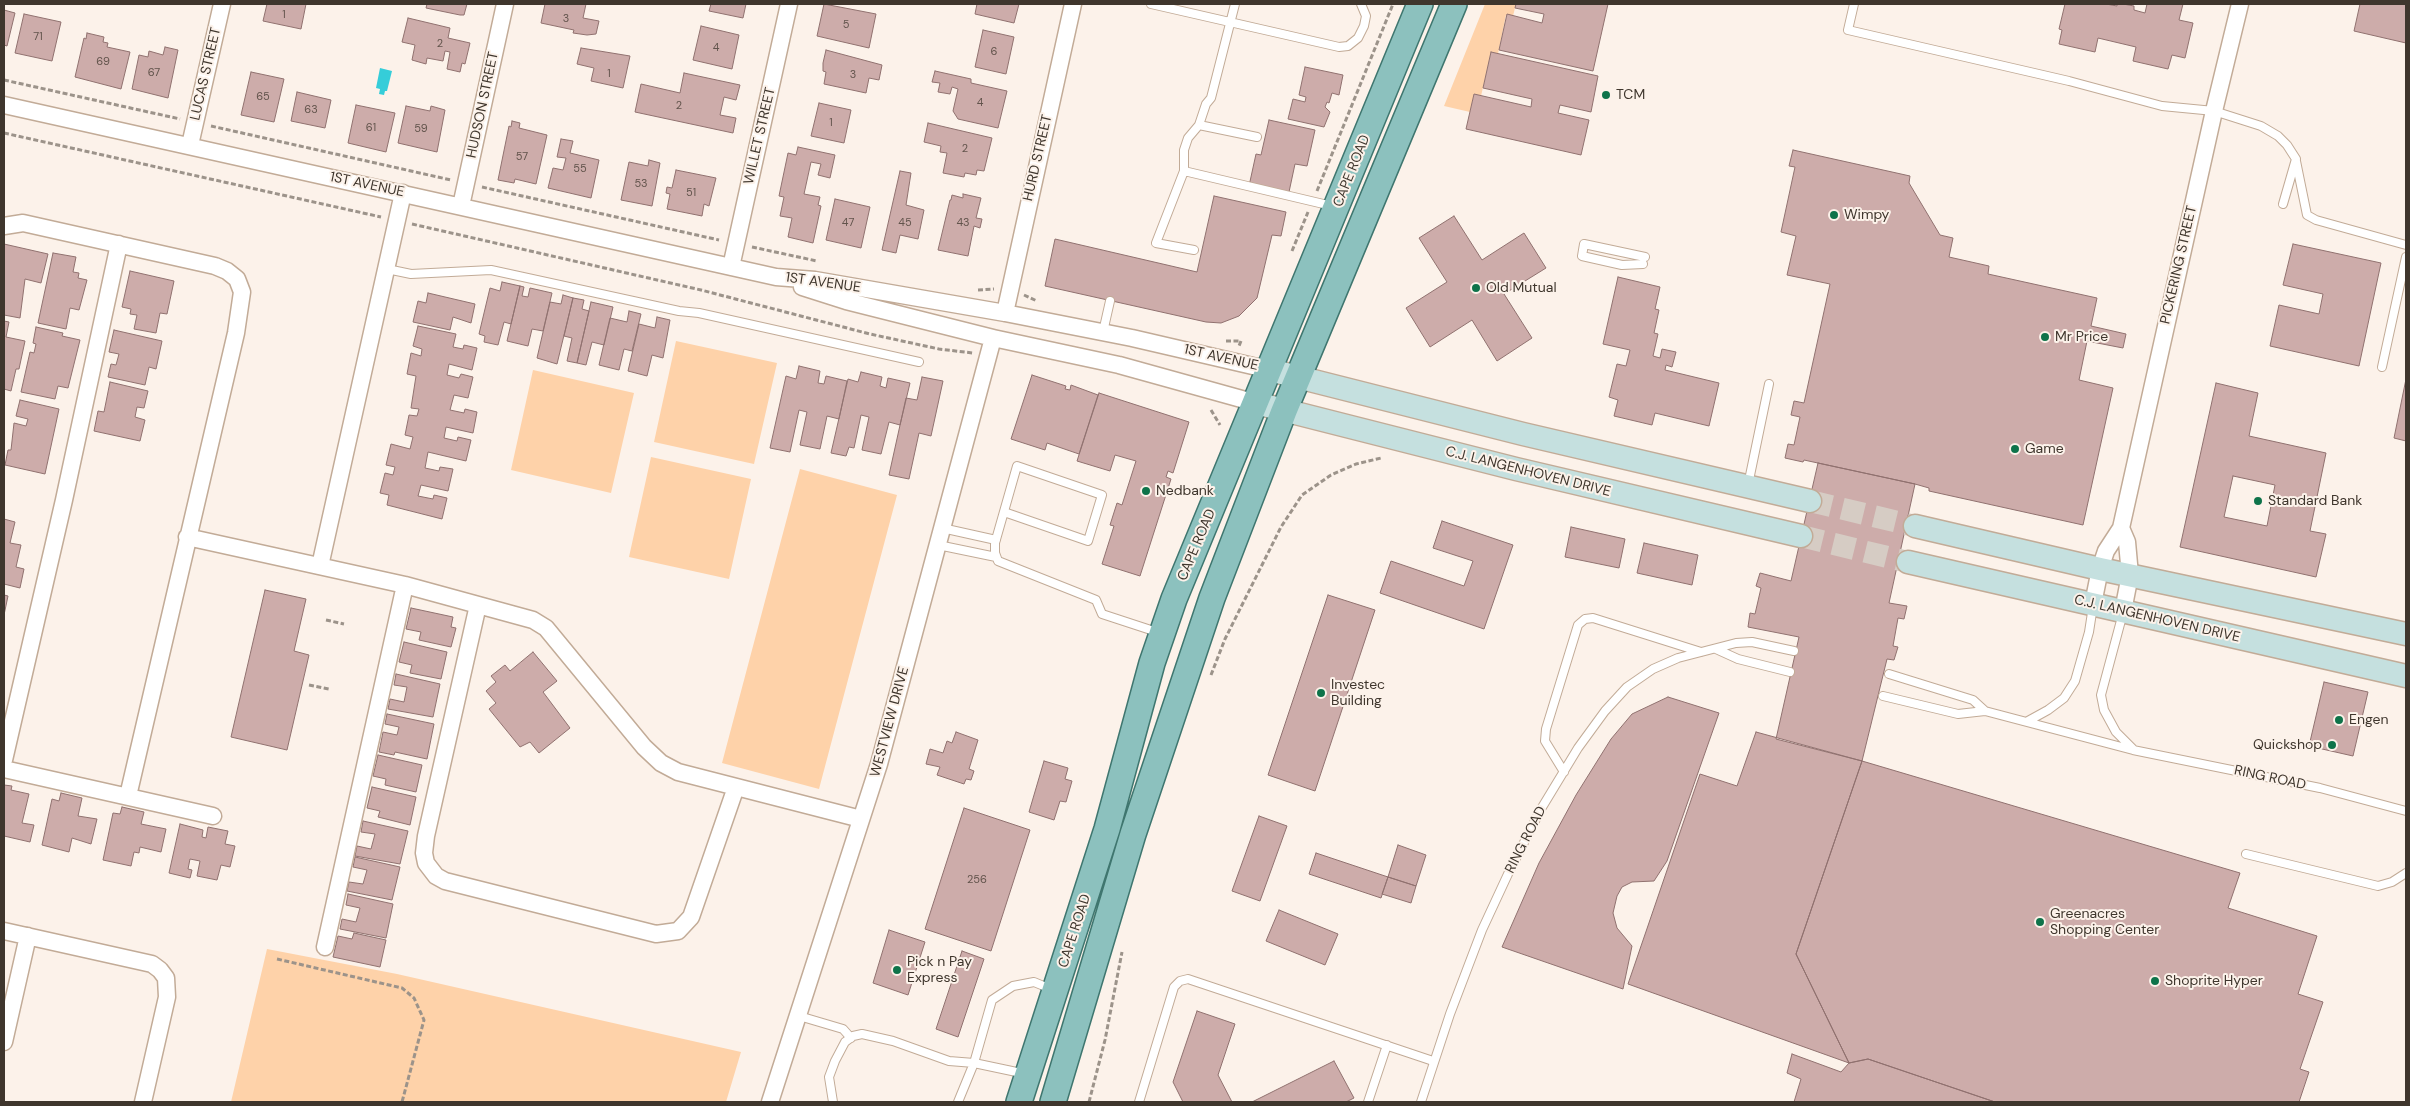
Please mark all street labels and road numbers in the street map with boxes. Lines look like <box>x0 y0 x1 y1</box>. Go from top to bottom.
street label: LUCAS STREET <box>187 26 225 122</box>
street label: HUDSON STREET <box>464 50 502 160</box>
street label: WILLET STREET <box>741 86 779 186</box>
street label: HURD STREET <box>1020 113 1056 203</box>
street label: CAPE ROAD <box>1330 133 1374 209</box>
street label: 1ST AVENUE <box>328 169 406 201</box>
street label: PICKERING STREET <box>2157 204 2201 326</box>
street label: 1ST AVENUE <box>784 269 862 297</box>
street label: 1ST AVENUE <box>1182 341 1260 375</box>
street label: C.J. LANGENHOVEN DRIVE <box>1444 443 1612 501</box>
street label: CAPE ROAD <box>1174 507 1220 583</box>
street label: C.J. LANGENHOVEN DRIVE <box>2072 592 2242 646</box>
street label: WESTVIEW DRIVE <box>867 665 913 779</box>
street label: RING ROAD <box>2233 762 2307 794</box>
street label: RING ROAD <box>1502 804 1550 876</box>
street label: CAPE ROAD <box>1055 892 1095 970</box>

